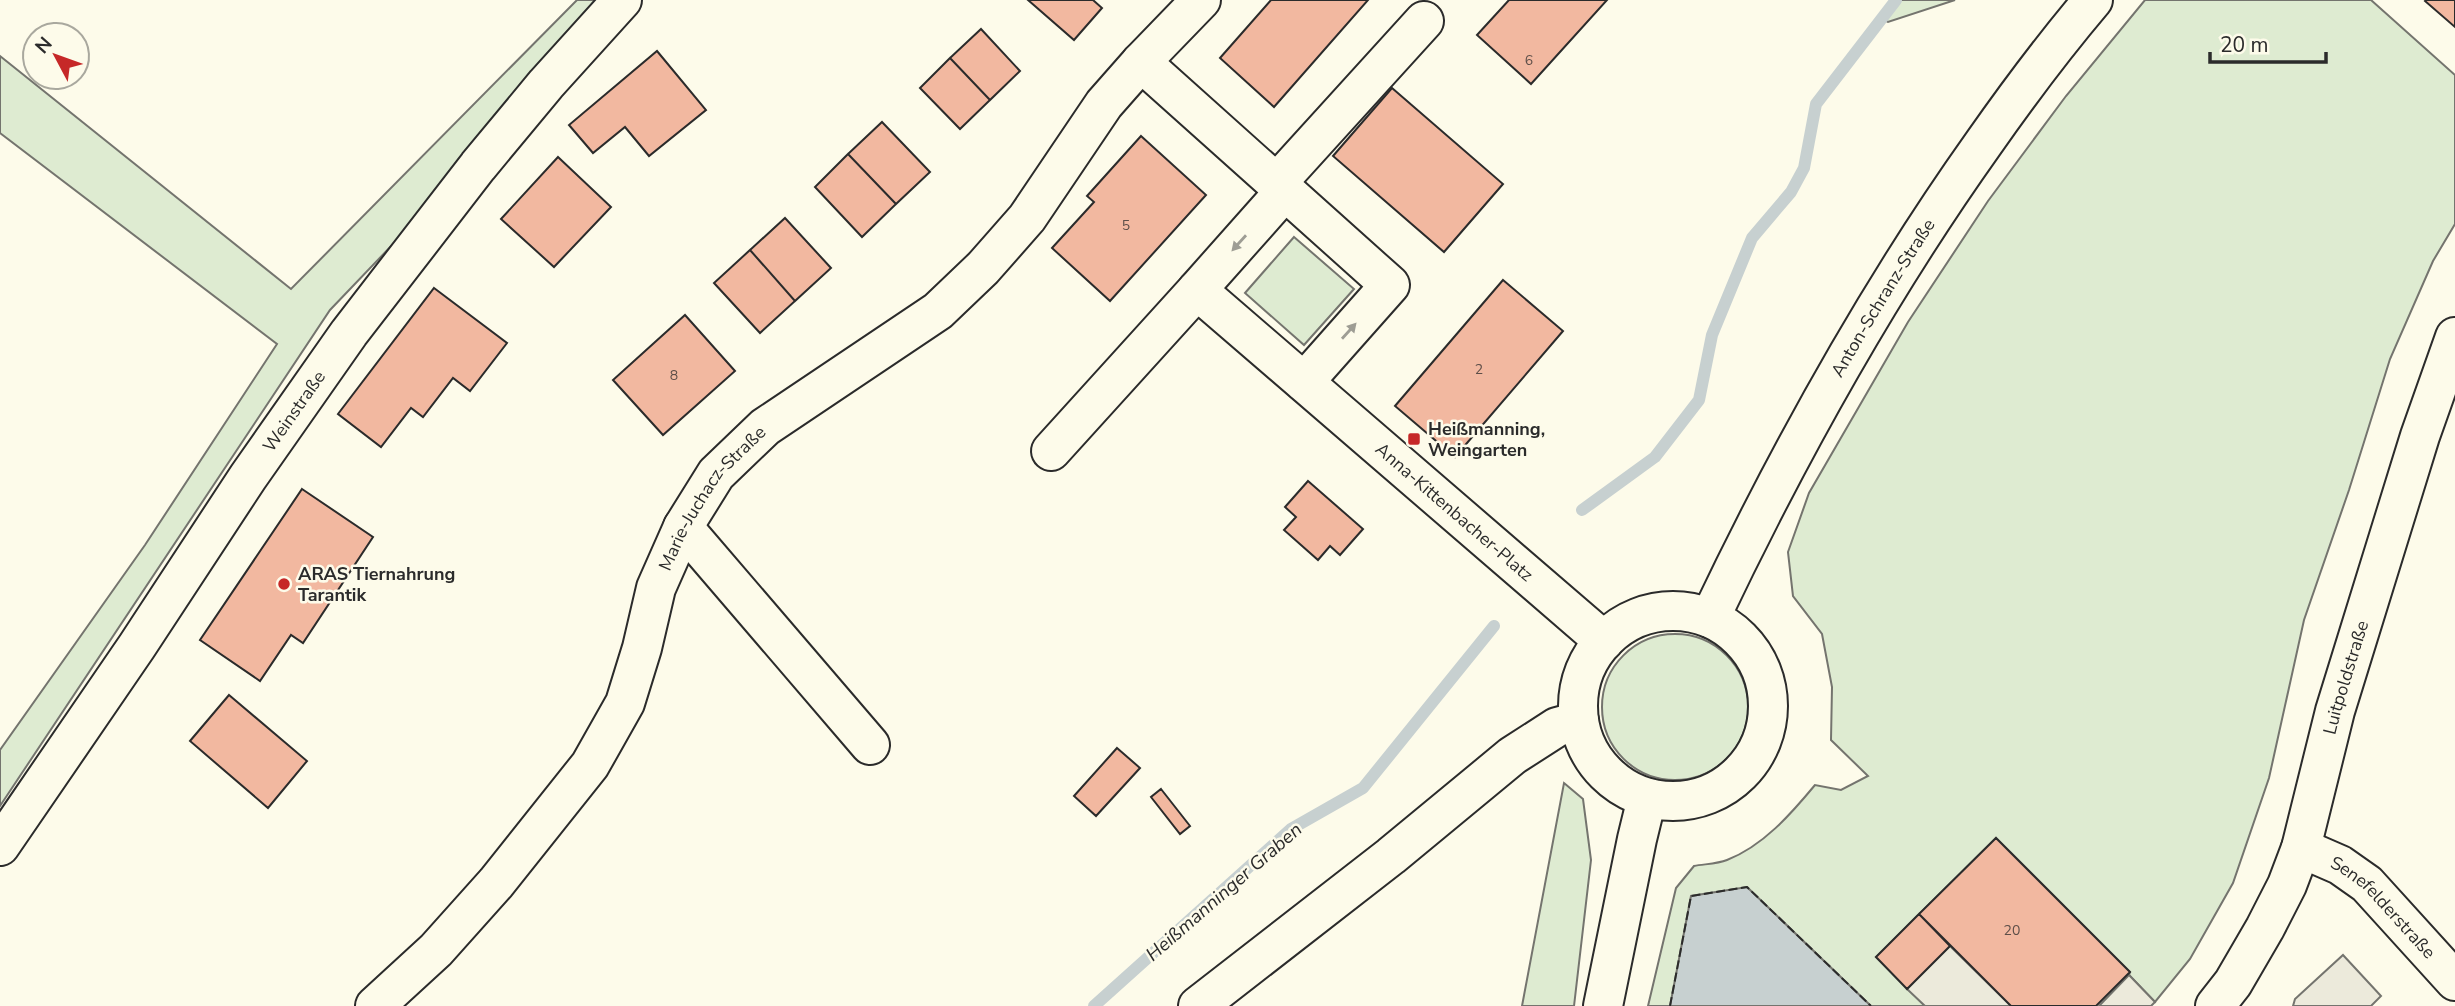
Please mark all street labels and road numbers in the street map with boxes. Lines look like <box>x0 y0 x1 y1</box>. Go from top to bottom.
street label: Anton-Schranz-Straße <box>1825 214 1941 382</box>
street label: Weinstraße <box>257 366 331 457</box>
street label: Marie-Juchacz-Straße <box>653 420 771 574</box>
street label: Anna-Kittenbacher-Platz <box>1370 437 1538 587</box>
street label: Luitpoldstraße <box>2318 618 2374 737</box>
street label: Senefelderstraße <box>2327 850 2441 964</box>

